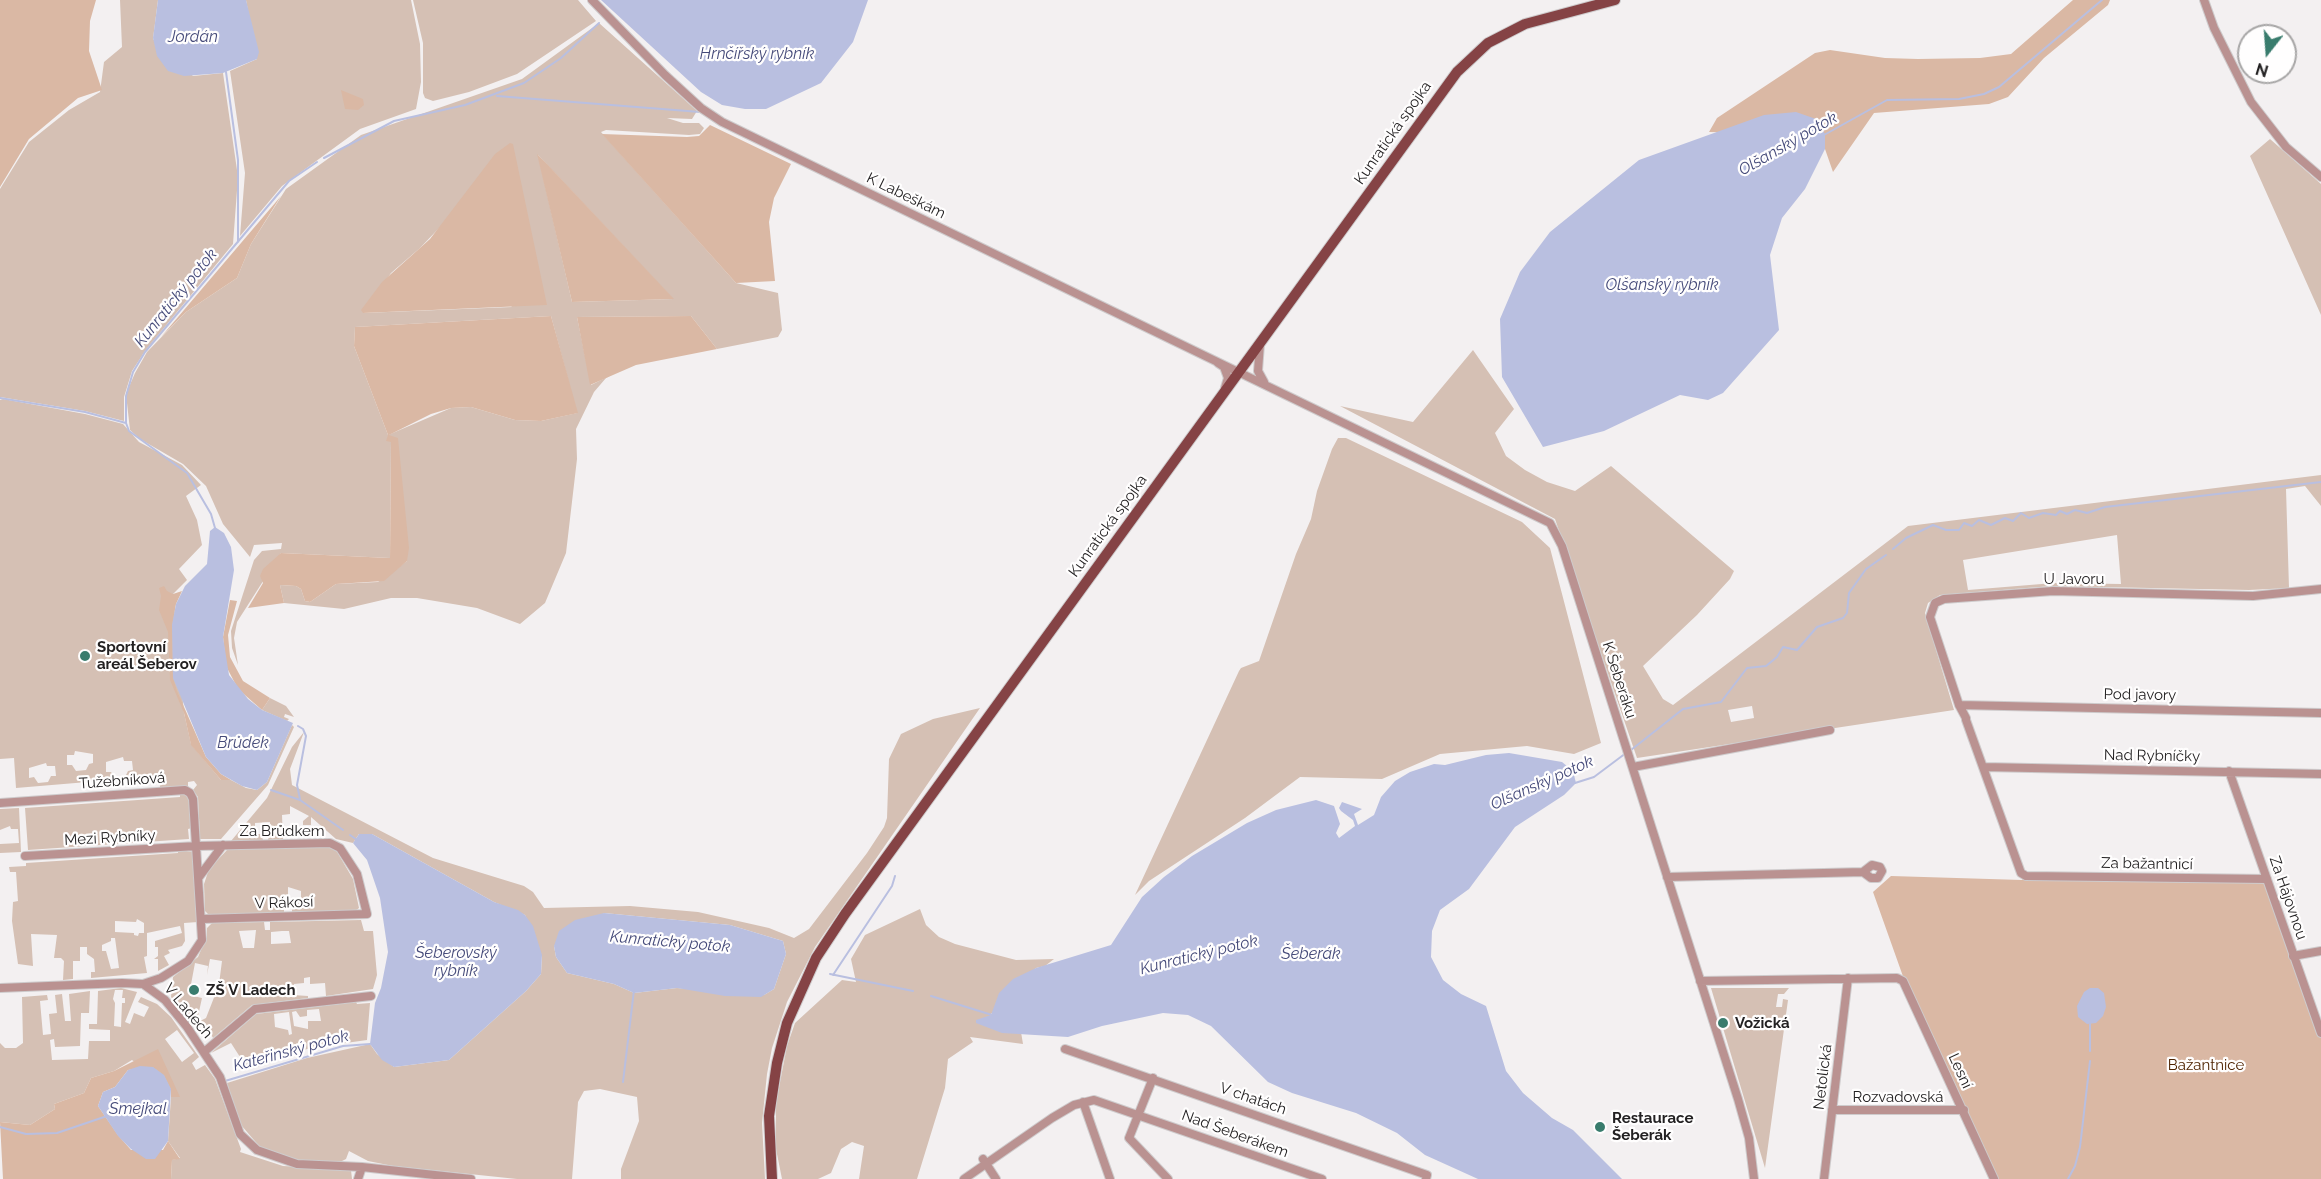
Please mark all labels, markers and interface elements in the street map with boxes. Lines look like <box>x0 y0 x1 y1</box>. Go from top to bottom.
north arrow <box>2237 24 2297 84</box>
water label: Jordán <box>168 27 218 47</box>
water label: Hrnčířský rybník <box>700 44 814 64</box>
text: N <box>2254 59 2271 81</box>
street label: Kunratická spojka <box>1351 78 1435 188</box>
water label: Olšanský potok <box>1735 108 1841 180</box>
street label: K Labeškám <box>864 169 948 223</box>
water label: Kunratický potok <box>131 245 221 351</box>
water label: Olšanský rybník <box>1605 275 1719 295</box>
street label: Kunratická spojka <box>1065 471 1151 581</box>
street label: U Javoru <box>2044 570 2104 588</box>
place label: Sportovní areál Šeberov <box>97 638 197 673</box>
street label: K Šeberáku <box>1598 639 1640 721</box>
marker: Sportovní areál Šeberov <box>78 649 92 663</box>
street label: Pod javory <box>2104 685 2176 705</box>
water label: Brůdek <box>217 733 269 753</box>
street label: Nad Rybníčky <box>2104 746 2200 766</box>
water label: Olšanský potok <box>1488 752 1596 814</box>
street label: Tužebníková <box>78 769 166 793</box>
street label: Za Brůdkem <box>239 822 325 840</box>
street label: Mezi Rybníky <box>64 827 156 849</box>
street label: Za bažantnicí <box>2101 854 2193 874</box>
street label: Za Hájovnou <box>2265 854 2311 942</box>
street label: V Rákosí <box>254 893 314 913</box>
water label: Kunratický potok <box>609 927 731 957</box>
water label: Kunratický potok <box>1138 931 1260 979</box>
water label: Šeberovský rybník <box>415 943 497 981</box>
water label: Šeberák <box>1281 944 1341 964</box>
street label: V Ladech <box>160 980 216 1042</box>
place label: ZŠ V Ladech <box>206 981 295 999</box>
marker: ZŠ V Ladech <box>187 983 201 997</box>
place label: Vožická <box>1735 1014 1790 1032</box>
marker: Vožická <box>1716 1016 1730 1030</box>
water label: Kateřinský potok <box>231 1026 351 1076</box>
street label: Netolická <box>1810 1043 1836 1111</box>
street label: Lesní <box>1944 1051 1976 1091</box>
park label: Bažantnice <box>2168 1056 2244 1074</box>
street label: V chatách <box>1217 1079 1289 1119</box>
street label: Rozvadovská <box>1853 1088 1943 1106</box>
water label: Šmejkal <box>109 1099 167 1119</box>
street label: Nad Šeberákem <box>1179 1106 1291 1162</box>
place label: Restaurace Šeberák <box>1612 1109 1693 1144</box>
marker: Restaurace Šeberák <box>1593 1120 1607 1134</box>

